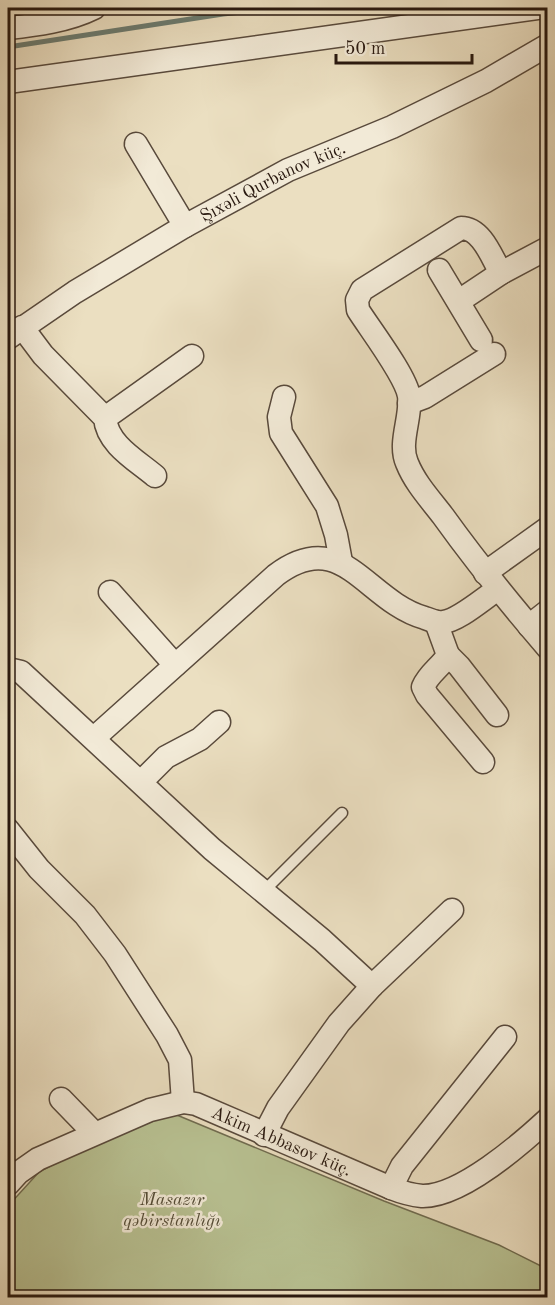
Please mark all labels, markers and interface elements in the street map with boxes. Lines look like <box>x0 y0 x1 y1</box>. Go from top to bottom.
scale bar <box>336 27 472 65</box>
text: 50 m <box>345 40 385 58</box>
street label: Şıxəli Qurbanov küç. <box>197 139 348 226</box>
street label: Akim Abbasov küç. <box>208 1104 354 1180</box>
park label: Masazır qəbirstanlığı <box>123 1191 221 1230</box>

